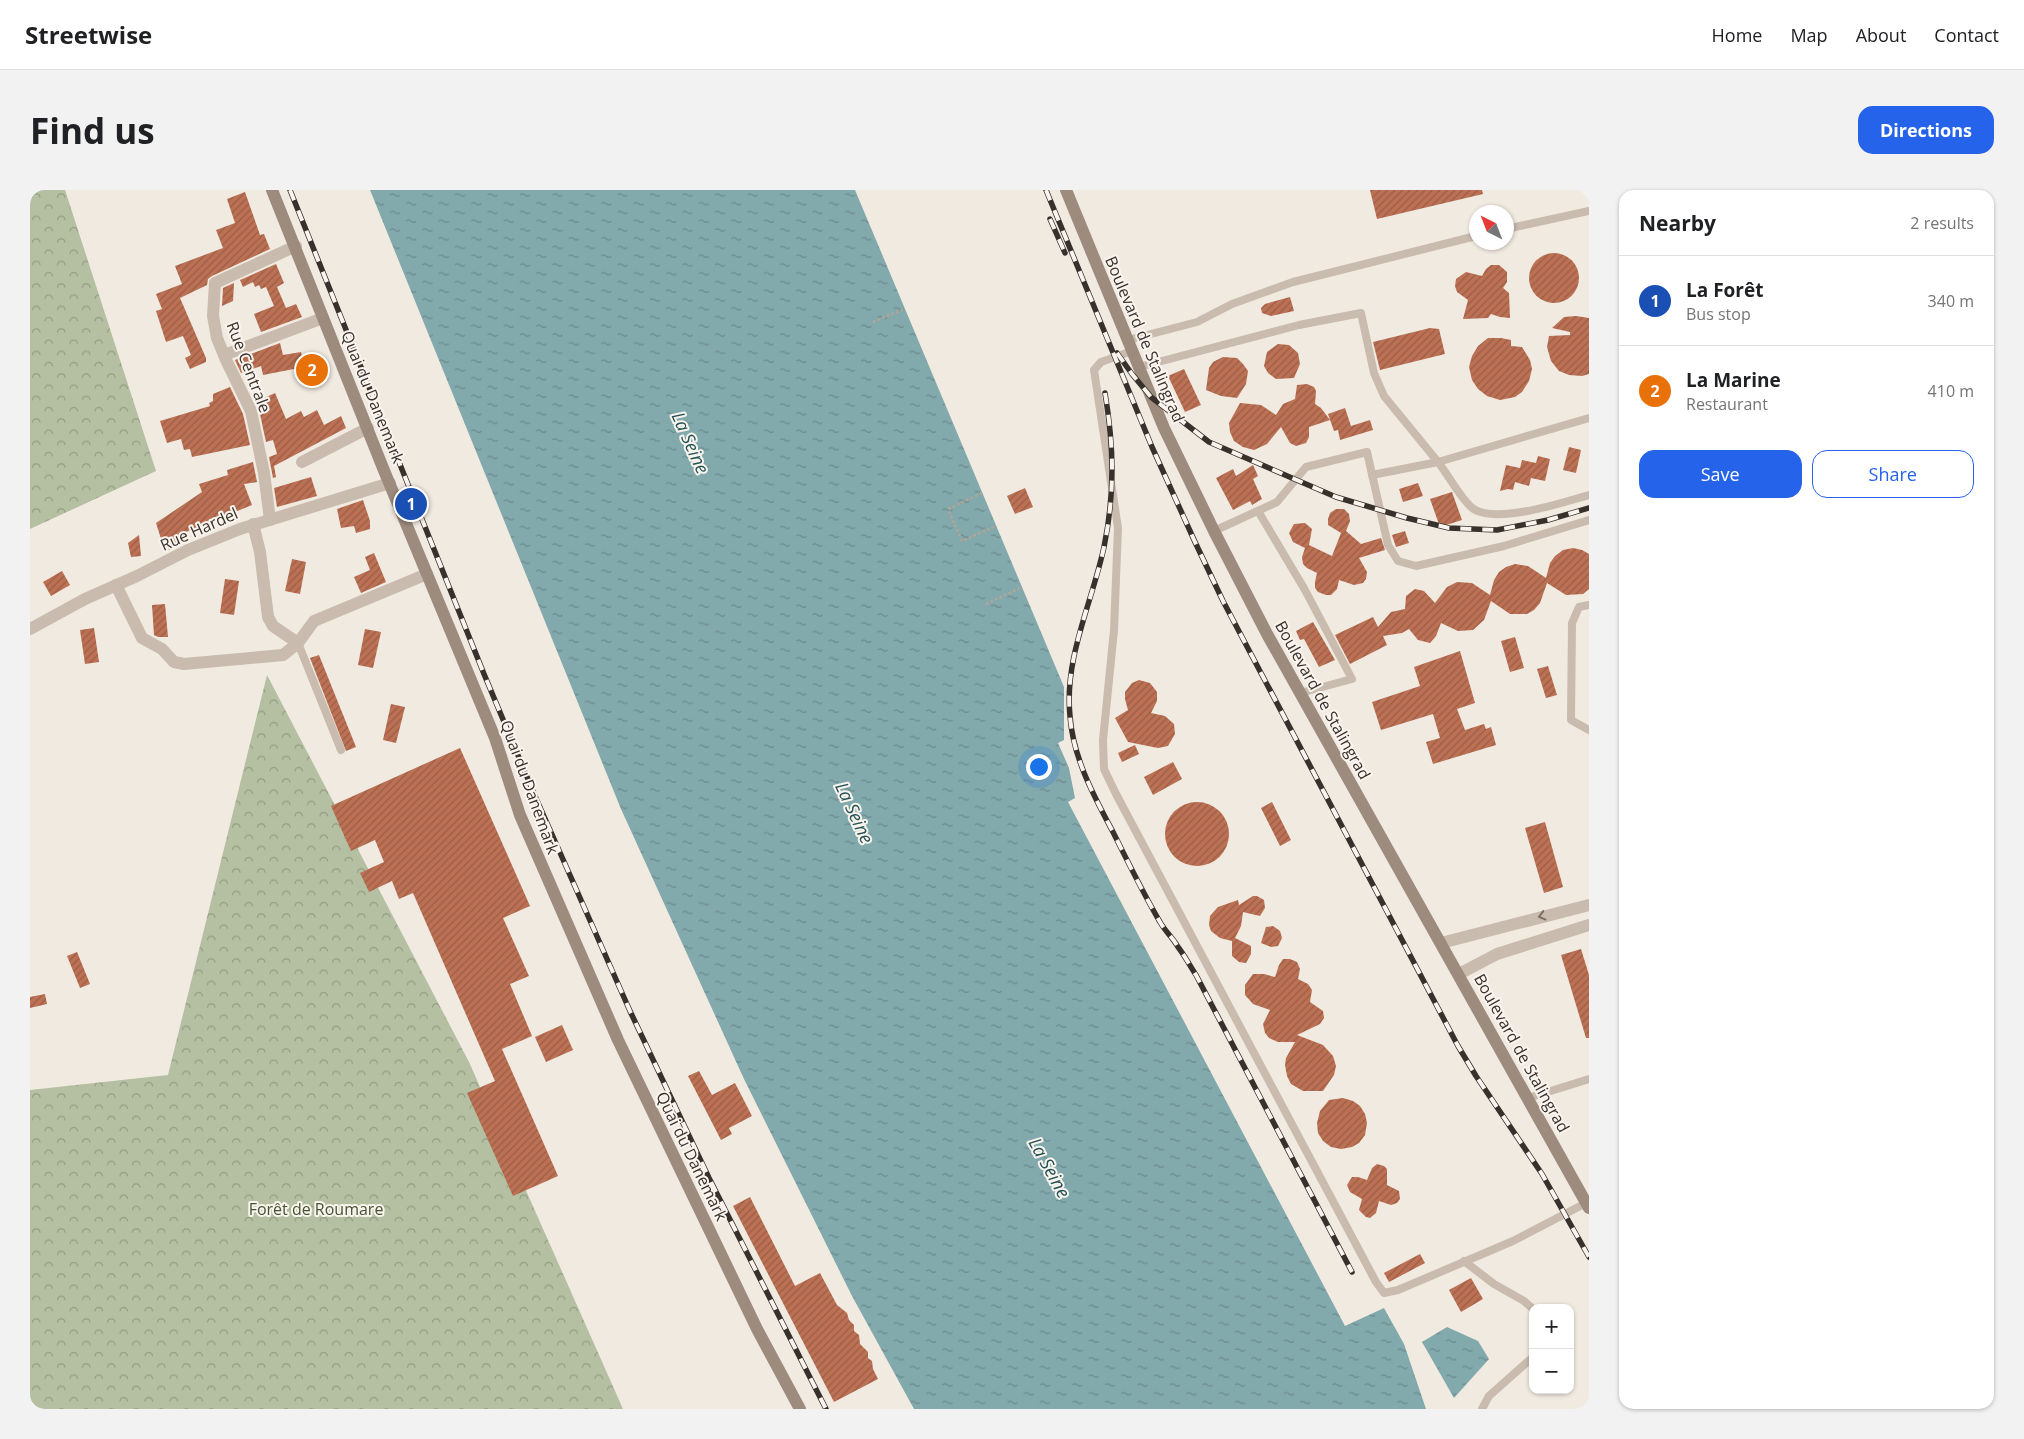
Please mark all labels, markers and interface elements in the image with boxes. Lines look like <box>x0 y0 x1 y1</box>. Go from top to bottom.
text: Streetwise <box>25 18 152 51</box>
text: Home <box>1712 23 1762 47</box>
text: Map <box>1790 23 1828 47</box>
text: About <box>1856 23 1906 47</box>
text: Contact <box>1934 23 1999 47</box>
button: Directions <box>1858 106 1994 154</box>
text: Find us <box>30 107 155 154</box>
north arrow <box>1469 205 1514 250</box>
text: Nearby <box>1639 209 1716 237</box>
text: 2 results <box>1910 212 1974 234</box>
street label: Boulevard de Stalingrad <box>1100 253 1190 425</box>
text: La Forêt <box>1686 277 1763 303</box>
text: 1 <box>1650 290 1660 312</box>
text: 340 m <box>1928 290 1974 312</box>
text: Bus stop <box>1686 303 1751 325</box>
street label: Rue Centrale <box>222 318 276 416</box>
street label: Quai du Danemark <box>336 327 410 467</box>
pin: 2 <box>296 351 328 389</box>
text: La Marine <box>1686 367 1781 393</box>
text: 2 <box>1650 380 1660 402</box>
text: 410 m <box>1928 380 1974 402</box>
text: Restaurant <box>1686 393 1768 415</box>
water label: La Seine <box>667 408 715 477</box>
button: Save <box>1639 450 1802 498</box>
button: Share <box>1812 450 1974 498</box>
pin: 1 <box>395 485 427 523</box>
street label: Rue Hardel <box>157 502 241 556</box>
street label: Boulevard de Stalingrad <box>1270 617 1376 783</box>
street label: Quai du Danemark <box>496 717 565 858</box>
your location <box>1026 754 1052 780</box>
water label: La Seine <box>830 778 880 847</box>
one-way arrow <box>1538 911 1546 921</box>
street label: Boulevard de Stalingrad <box>1469 970 1575 1136</box>
street label: Quai du Danemark <box>651 1088 733 1225</box>
water label: La Seine <box>1024 1133 1076 1202</box>
park label: Forêt de Roumare <box>249 1198 383 1220</box>
map controls <box>1529 1304 1574 1394</box>
button: + <box>1529 1304 1574 1349</box>
button: − <box>1529 1349 1574 1394</box>

